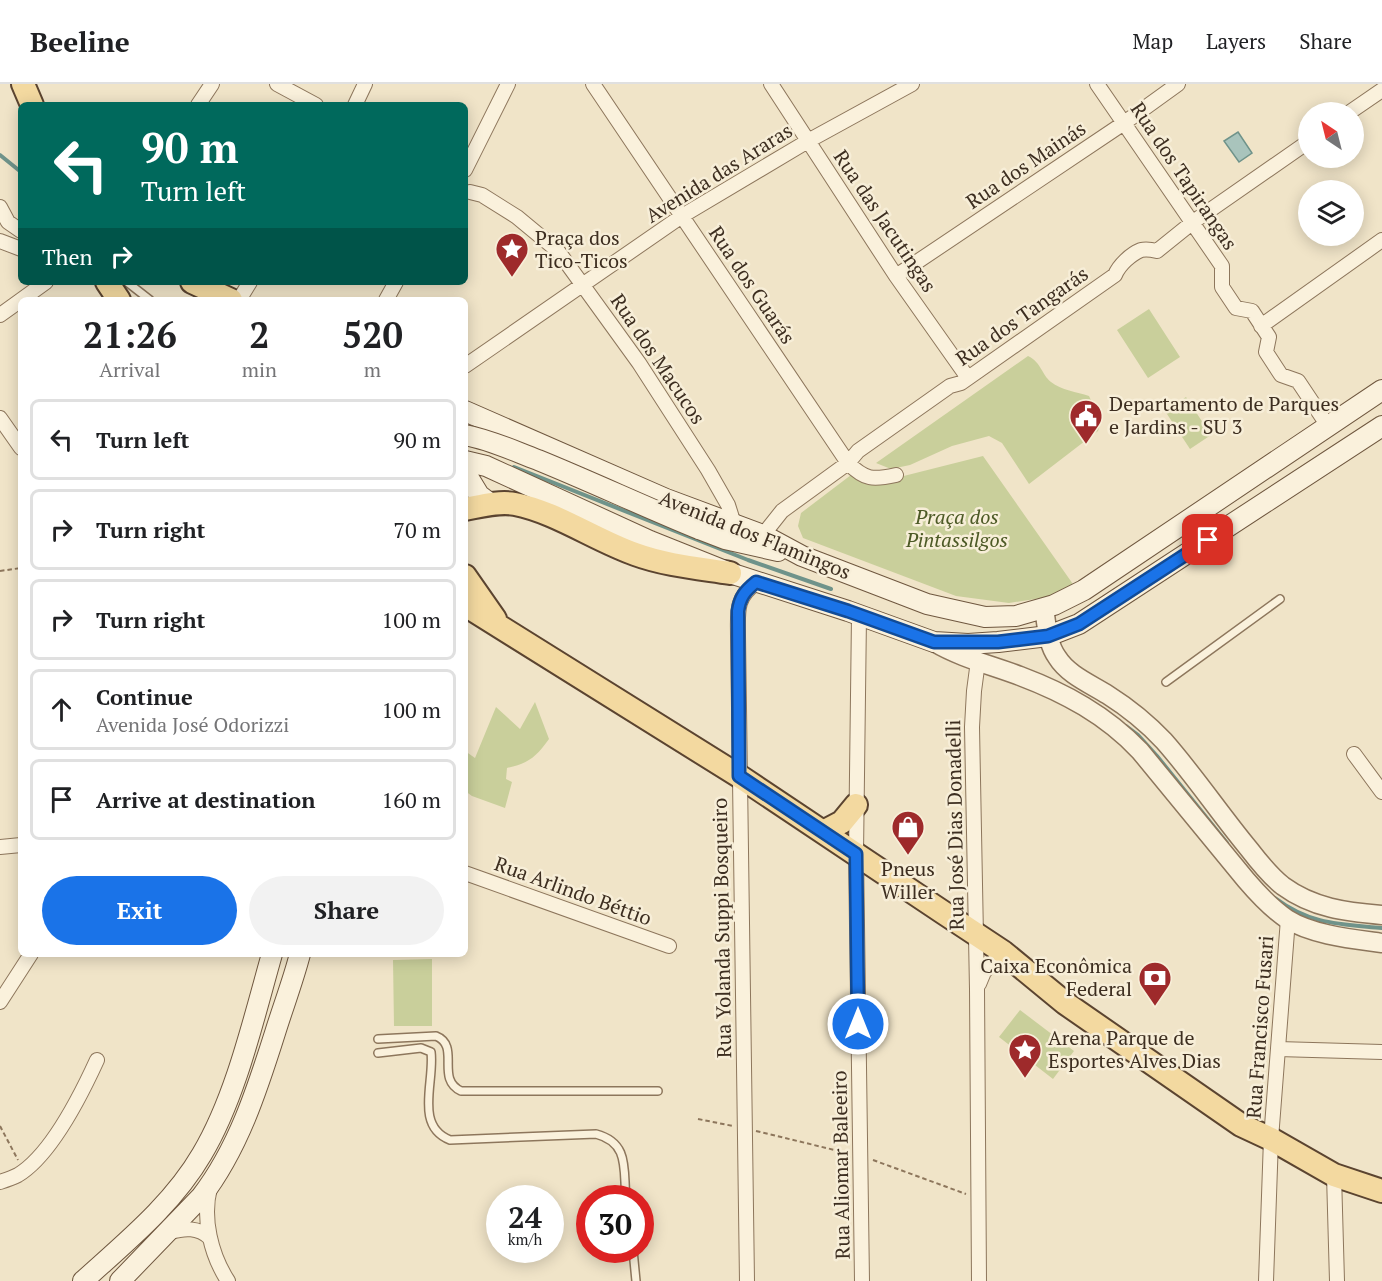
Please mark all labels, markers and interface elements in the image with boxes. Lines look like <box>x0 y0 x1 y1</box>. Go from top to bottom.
text: Beeline <box>30 23 130 60</box>
text: Map <box>1132 27 1173 55</box>
text: Layers <box>1206 27 1266 55</box>
text: Share <box>1299 27 1352 55</box>
street label: Rua dos Tapirangas <box>1125 96 1244 255</box>
north arrow <box>1298 102 1364 168</box>
map controls <box>1298 102 1364 246</box>
street label: Rua dos Mainás <box>961 115 1091 215</box>
street label: Avenida das Araras <box>640 117 797 229</box>
text: 90 m <box>141 119 239 175</box>
icon: left <box>42 126 120 204</box>
street label: Rua das Jacutingas <box>828 144 943 297</box>
text: Turn left <box>141 173 246 209</box>
button: layers <box>1298 180 1364 246</box>
street label: Rua dos Guarás <box>703 221 802 349</box>
place label: Praça dos Tico-Ticos <box>535 224 628 274</box>
place icon: Praça dos Tico-Ticos <box>494 231 530 278</box>
icon: right <box>105 240 138 273</box>
text: Then <box>42 242 93 271</box>
street label: Rua dos Tangarás <box>950 260 1093 371</box>
street label: Rua dos Macucos <box>605 288 712 429</box>
text: 21:26 <box>83 311 177 358</box>
text: 2 <box>249 311 270 358</box>
text: 520 <box>342 311 403 358</box>
text: Arrival <box>99 356 161 383</box>
text: min <box>242 356 277 383</box>
text: m <box>364 356 381 383</box>
place label: Departamento de Parques e Jardins - SU 3 <box>1109 390 1339 440</box>
public building icon: Departamento de Parques e Jardins - SU 3 <box>1068 398 1104 445</box>
icon: left <box>45 423 78 456</box>
text: Turn left <box>96 425 189 454</box>
text: 90 m <box>393 425 441 454</box>
street label: Avenida dos Flamingos <box>656 484 855 585</box>
park label: Praça dos Pintassilgos <box>905 503 1008 553</box>
icon: right <box>45 513 78 546</box>
pin <box>1182 514 1233 565</box>
text: Turn right <box>96 515 205 544</box>
text: 70 m <box>393 515 441 544</box>
icon: arrive <box>1191 523 1224 556</box>
icon: right <box>45 603 78 636</box>
text: Turn right <box>96 605 205 634</box>
text: 100 m <box>381 605 441 634</box>
text: Continue <box>96 682 193 711</box>
icon: ahead <box>45 693 78 726</box>
text: 100 m <box>381 695 441 724</box>
text: Avenida José Odorizzi <box>96 711 289 738</box>
street label: Rua José Dias Donadelli <box>939 719 970 931</box>
icon: arrive <box>45 783 78 816</box>
text: Arrive at destination <box>96 785 315 814</box>
text: 160 m <box>381 785 441 814</box>
street label: Rua Yolanda Suppi Bosqueiro <box>706 798 737 1058</box>
shop icon: Pneus Willer <box>890 809 926 856</box>
street label: Rua Arlindo Béttio <box>491 850 655 931</box>
place label: Pneus Willer <box>881 855 936 905</box>
button: Exit <box>42 876 237 945</box>
button: Share <box>249 876 444 945</box>
street label: Rua Francisco Fusari <box>1240 935 1279 1119</box>
place label: Caixa Econômica Federal <box>980 952 1132 1002</box>
bank icon: Caixa Econômica Federal <box>1137 960 1173 1007</box>
position arrow <box>826 992 890 1056</box>
place label: Arena Parque de Esportes Alves Dias <box>1048 1024 1221 1074</box>
place icon: Arena Parque de Esportes Alves Dias <box>1007 1032 1043 1079</box>
street label: Rua Aliomar Baleeiro <box>825 1070 856 1260</box>
speed limit sign: 30 <box>576 1185 654 1263</box>
text: 24 <box>508 1197 542 1237</box>
text: km/h <box>508 1229 542 1249</box>

